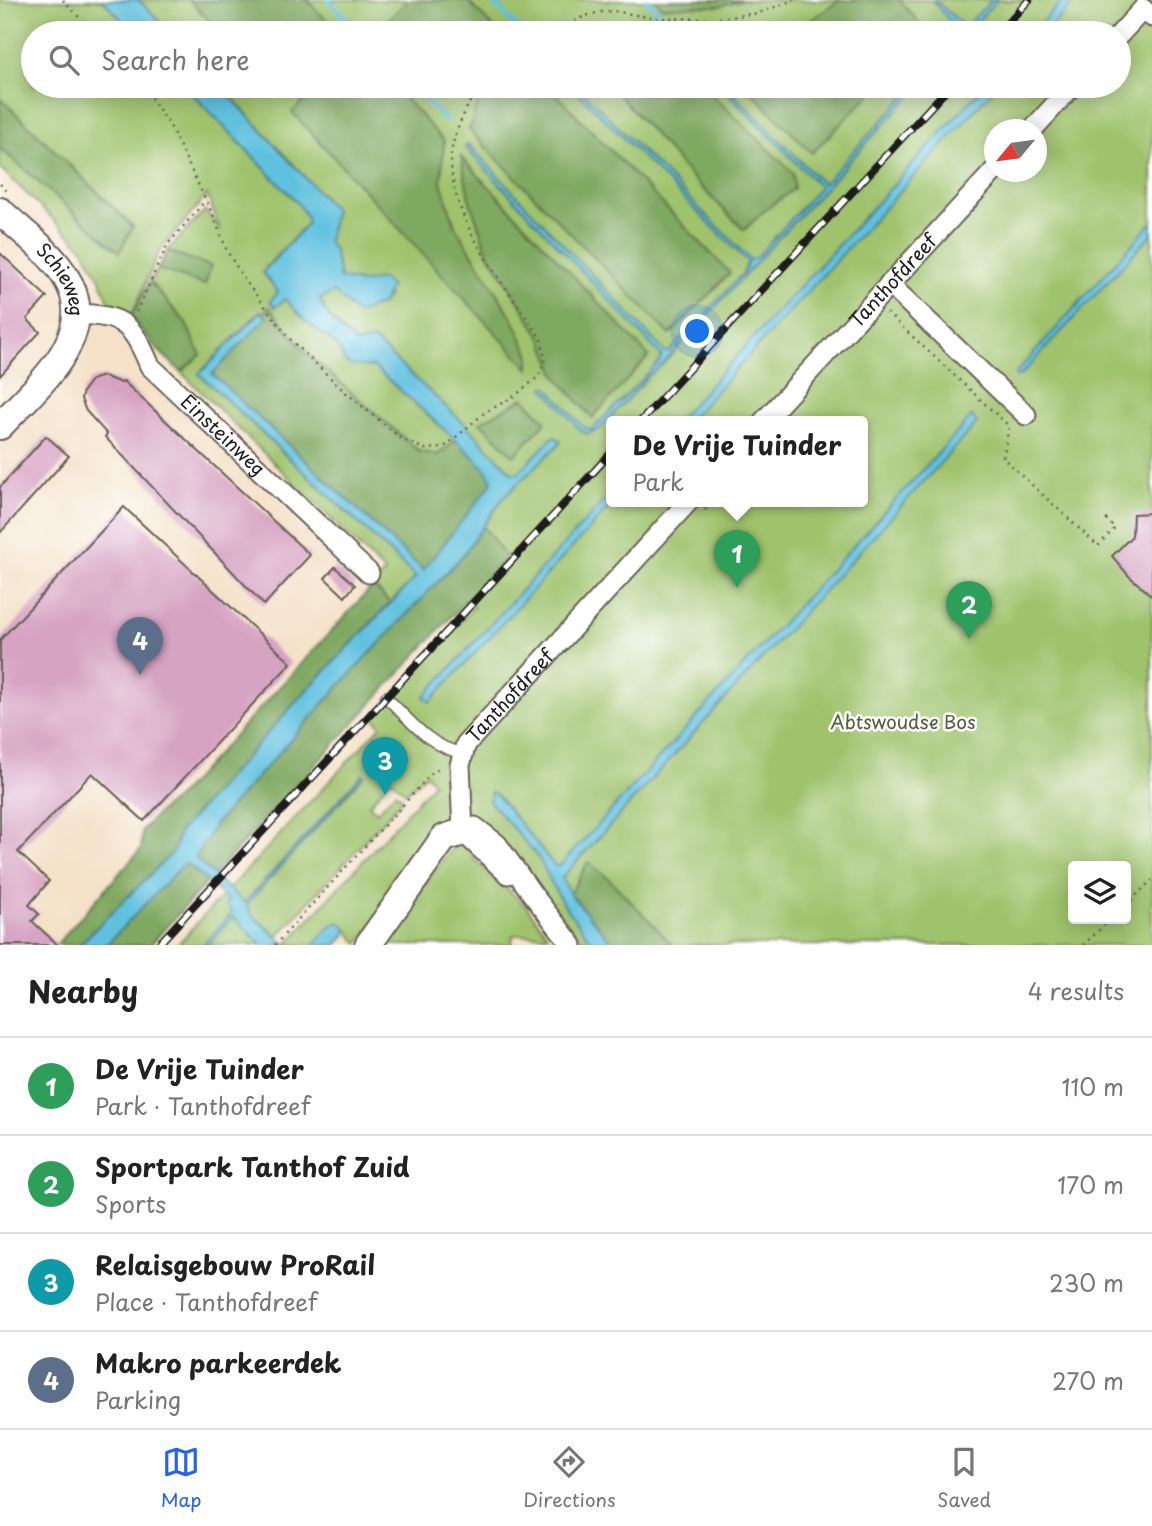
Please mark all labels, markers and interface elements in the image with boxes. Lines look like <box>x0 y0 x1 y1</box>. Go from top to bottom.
search box <box>21 21 1131 98</box>
text: Search here <box>101 40 250 79</box>
icon: search <box>45 41 83 79</box>
north arrow <box>984 119 1047 182</box>
street label: Tanthofdreef <box>842 226 943 333</box>
street label: Schieweg <box>31 236 91 317</box>
your location <box>680 314 714 348</box>
street label: Einsteinweg <box>175 387 272 481</box>
popup <box>606 416 868 507</box>
text: De Vrije Tuinder <box>633 425 841 464</box>
text: Park <box>633 464 684 499</box>
pin: 1 <box>714 530 760 588</box>
pin: 2 <box>946 581 992 639</box>
pin: 4 <box>117 617 163 675</box>
street label: Tanthofdreef <box>459 642 560 748</box>
park label: Abtswoudse Bos <box>830 707 976 735</box>
pin: 3 <box>362 737 408 795</box>
map controls <box>1068 861 1131 924</box>
button: layers <box>1068 861 1131 924</box>
text: Nearby <box>28 968 138 1013</box>
text: 4 results <box>1028 973 1124 1008</box>
text: De Vrije Tuinder <box>95 1049 304 1088</box>
text: 1 <box>46 1069 57 1104</box>
text: 110 m <box>1062 1069 1124 1104</box>
text: Park · Tanthofdreef <box>95 1088 310 1123</box>
text: Sportpark Tanthof Zuid <box>95 1147 410 1186</box>
text: 2 <box>43 1167 59 1202</box>
text: 170 m <box>1057 1167 1124 1202</box>
text: Sports <box>95 1186 166 1221</box>
text: Relaisgebouw ProRail <box>95 1245 375 1284</box>
text: 3 <box>43 1265 59 1300</box>
text: 230 m <box>1049 1265 1124 1300</box>
text: Place · Tanthofdreef <box>95 1284 317 1319</box>
text: Makro parkeerdek <box>95 1343 342 1382</box>
text: 4 <box>43 1363 59 1398</box>
text: 270 m <box>1052 1363 1124 1398</box>
text: Parking <box>95 1382 181 1417</box>
tab: Map <box>161 1443 201 1513</box>
tab: Directions <box>523 1443 616 1513</box>
tab: Saved <box>937 1443 991 1513</box>

